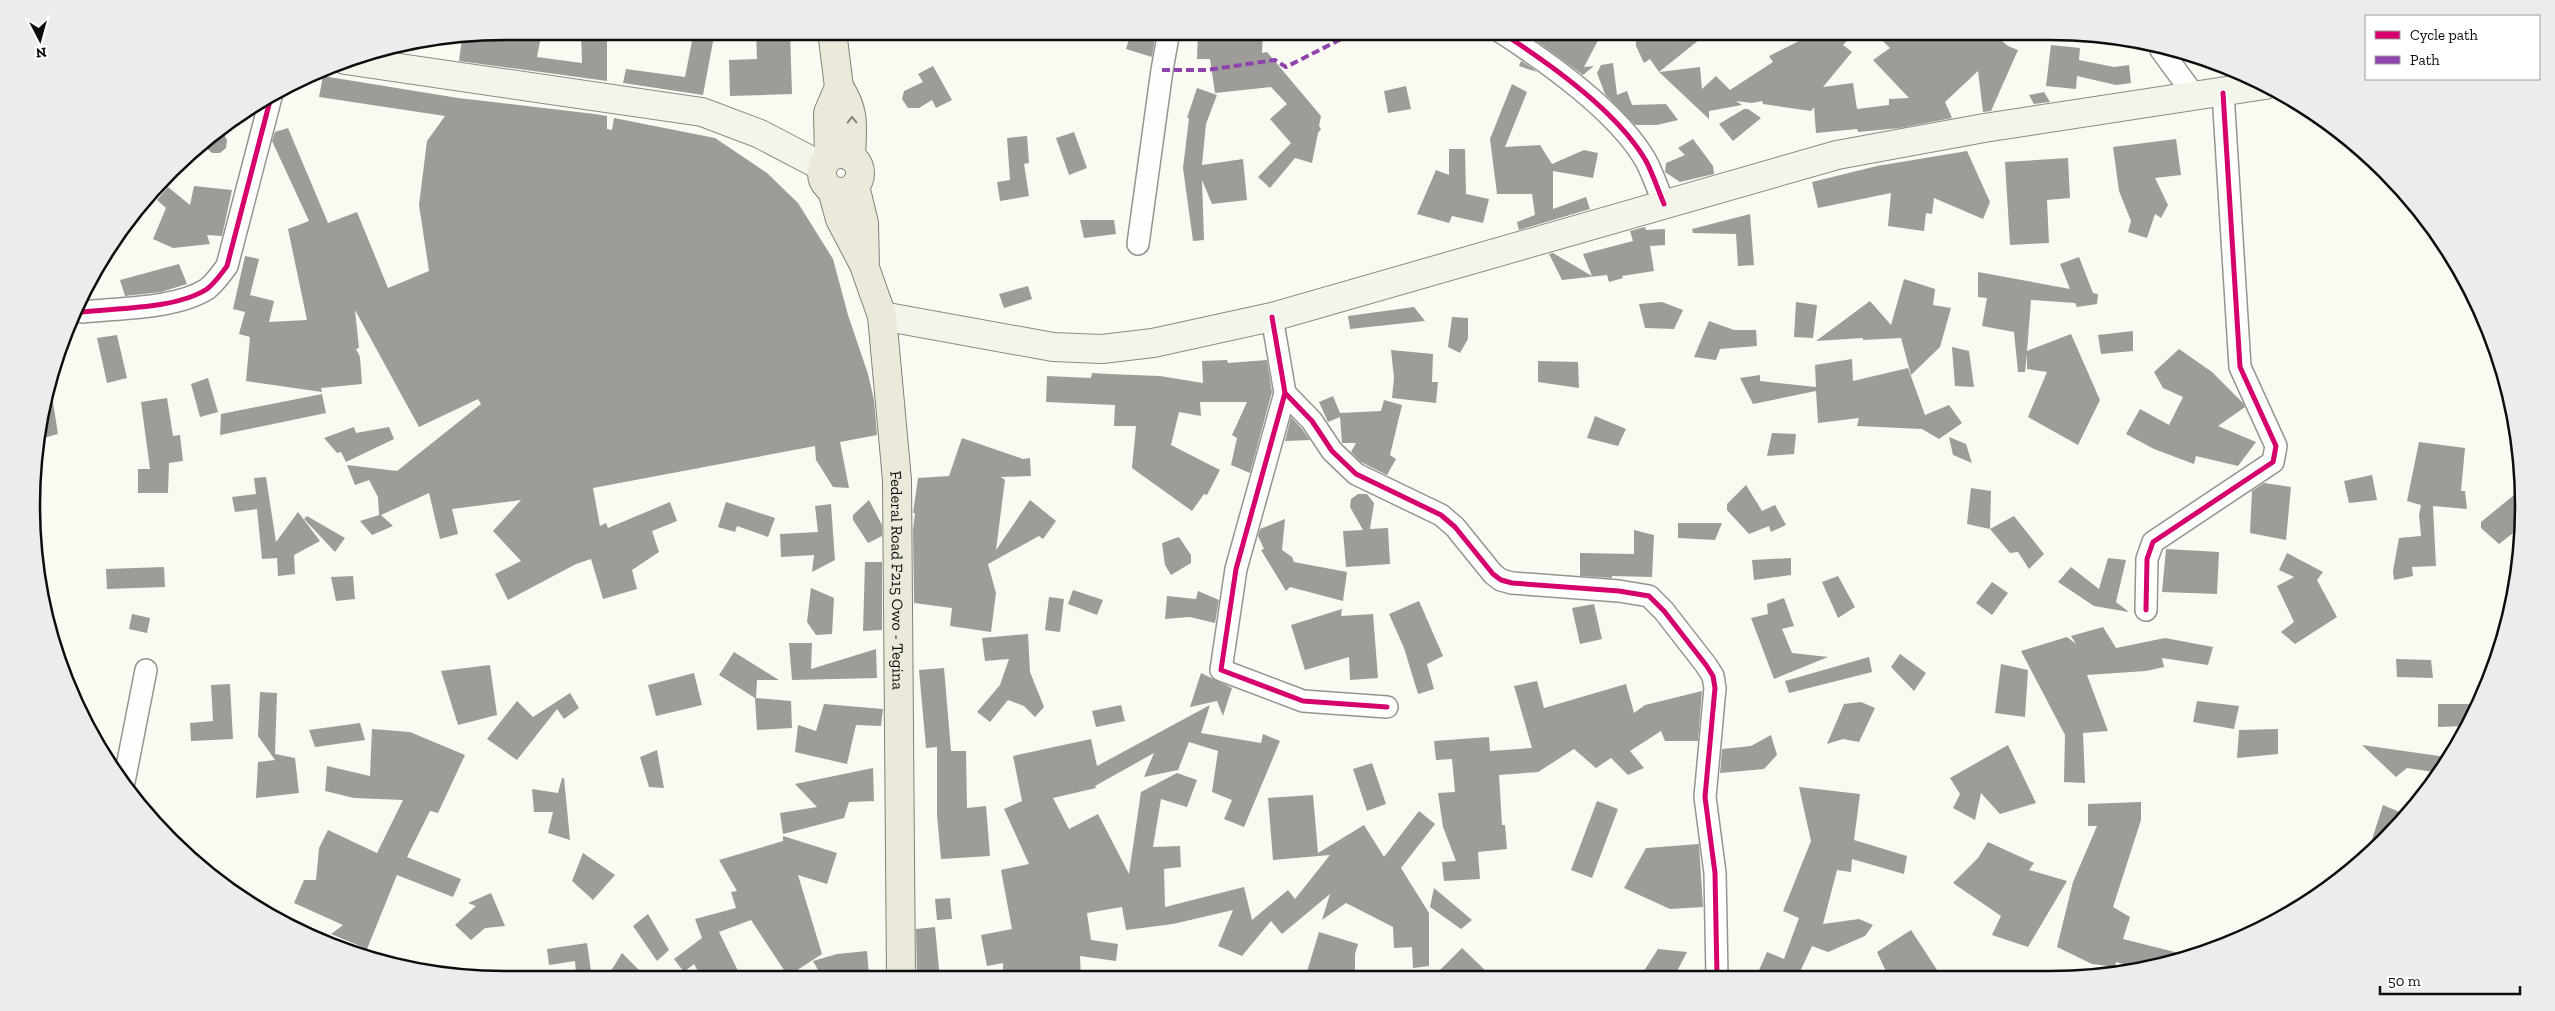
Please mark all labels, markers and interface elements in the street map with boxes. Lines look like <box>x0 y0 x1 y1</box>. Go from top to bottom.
north arrow <box>15 15 65 65</box>
legend <box>2365 15 2540 80</box>
text: Cycle path <box>2410 26 2479 44</box>
text: N <box>35 43 47 61</box>
text: Path <box>2410 51 2440 69</box>
one-way arrow <box>847 116 857 124</box>
street label: Federal Road F215 Owo - Tegina <box>887 470 908 690</box>
scale bar <box>2380 964 2520 996</box>
text: 50 m <box>2388 972 2421 990</box>

